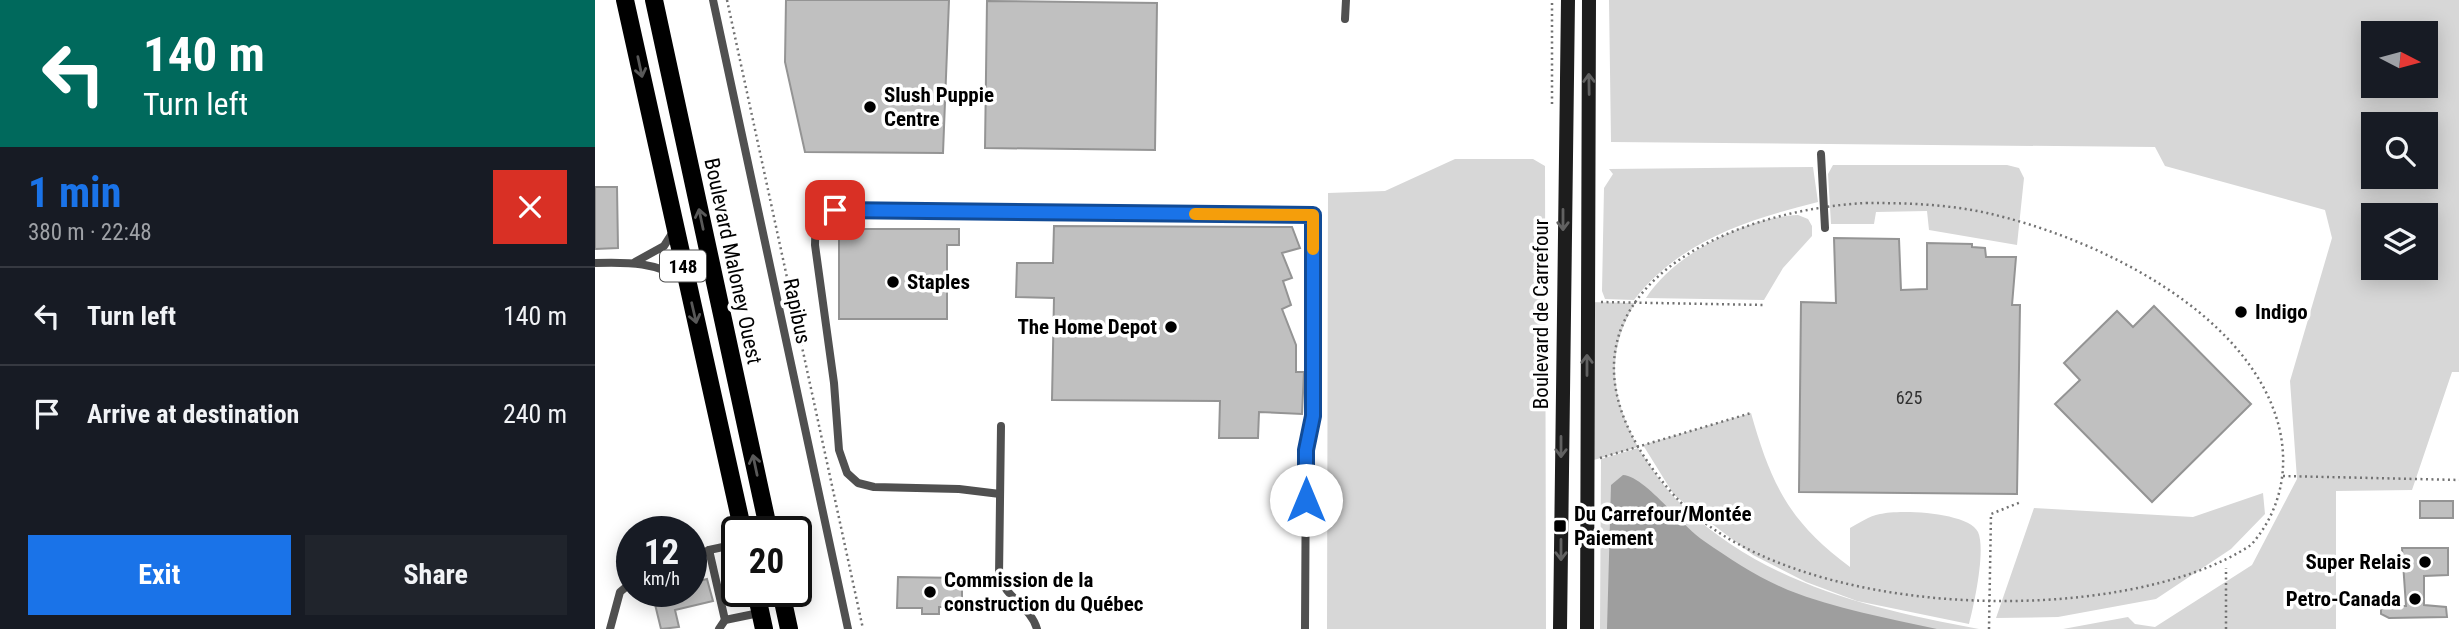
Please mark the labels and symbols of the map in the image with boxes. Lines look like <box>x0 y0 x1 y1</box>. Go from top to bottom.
north arrow <box>2361 21 2438 98</box>
one-way arrow <box>633 55 647 78</box>
one-way arrow <box>1582 73 1596 96</box>
place label: Slush Puppie Centre <box>884 83 994 131</box>
marker: Slush Puppie Centre <box>862 99 878 115</box>
street label: Boulevard Maloney Ouest <box>699 156 767 366</box>
pin <box>805 180 865 240</box>
one-way arrow <box>693 208 707 231</box>
one-way arrow <box>1556 208 1570 231</box>
street label: Boulevard de Carrefour <box>1529 219 1553 409</box>
road number: 148 <box>660 250 706 282</box>
place label: Staples <box>907 270 970 294</box>
marker: Staples <box>885 274 901 290</box>
street label: Rapibus <box>778 276 816 346</box>
place label: Indigo <box>2255 300 2308 324</box>
one-way arrow <box>687 301 701 324</box>
marker: Indigo <box>2233 304 2249 320</box>
place label: The Home Depot <box>1017 315 1157 339</box>
marker: The Home Depot <box>1163 319 1179 335</box>
one-way arrow <box>1580 354 1594 377</box>
house number: 625 <box>1896 387 1922 408</box>
one-way arrow <box>1554 436 1568 459</box>
one-way arrow <box>747 454 761 477</box>
position arrow <box>1269 463 1343 537</box>
place label: Du Carrefour/Montée Paiement <box>1574 502 1751 550</box>
speed limit sign: 20 <box>721 516 812 607</box>
marker: Du Carrefour/Montée Paiement <box>1552 518 1568 534</box>
one-way arrow <box>1554 538 1567 561</box>
place label: Super Relais <box>2305 550 2411 574</box>
marker: Super Relais <box>2417 554 2433 570</box>
place label: Commission de la construction du Québec <box>944 568 1144 616</box>
marker: Commission de la construction du Québec <box>922 584 938 600</box>
place label: Petro-Canada <box>2286 587 2401 611</box>
marker: Petro-Canada <box>2407 591 2423 607</box>

